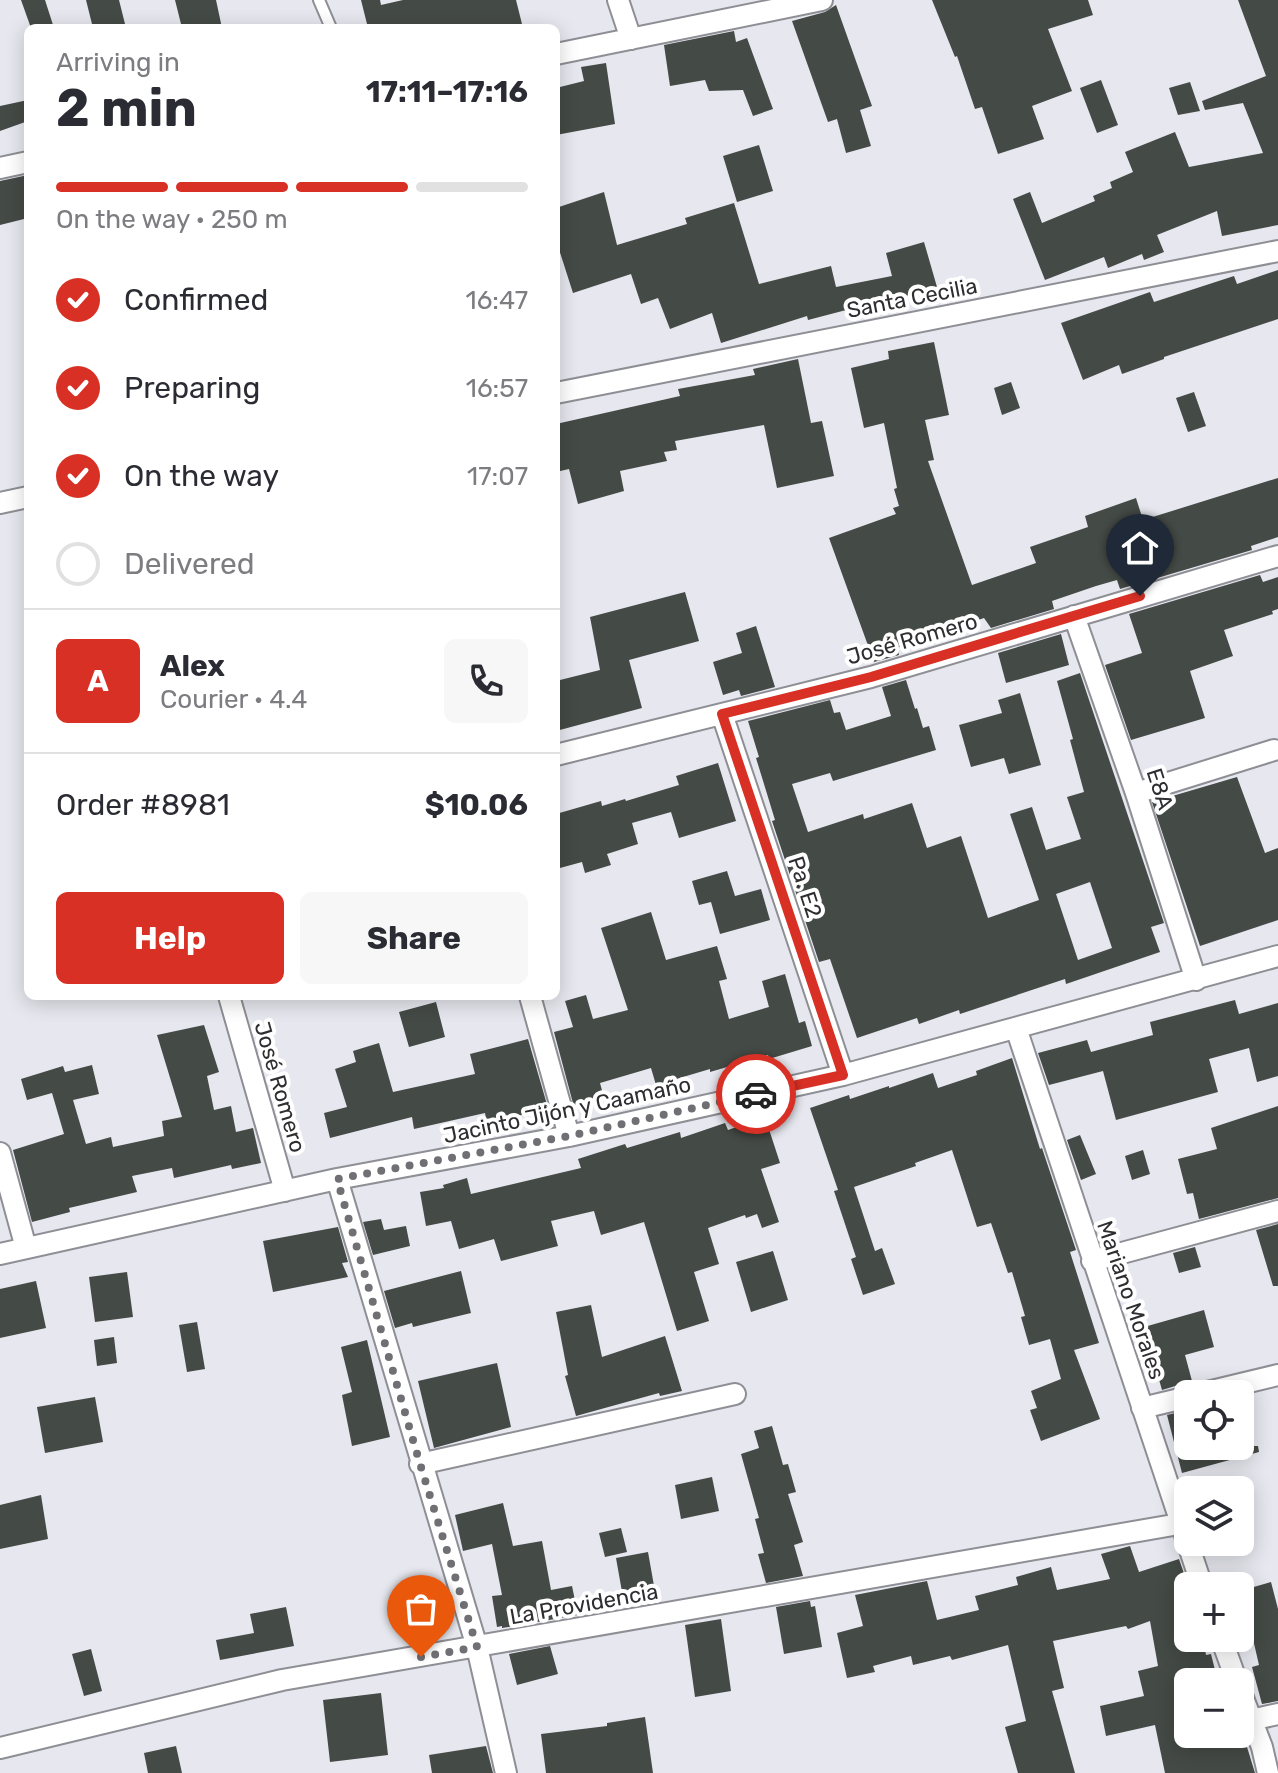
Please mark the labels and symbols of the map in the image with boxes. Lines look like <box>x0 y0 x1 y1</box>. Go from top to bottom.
street label: Santa Cecilia <box>844 272 980 324</box>
pin <box>1106 514 1174 596</box>
street label: José Romero <box>843 607 981 671</box>
street label: E8A <box>1141 765 1179 813</box>
street label: Pa. E2 <box>782 853 828 921</box>
street label: José Romero <box>248 1018 312 1156</box>
courier <box>716 1054 796 1134</box>
street label: Jacinto Jijón y Caamaño <box>441 1071 693 1149</box>
street label: Mariano Morales <box>1091 1217 1171 1383</box>
pin <box>387 1575 455 1657</box>
street label: La Providencia <box>508 1578 660 1630</box>

